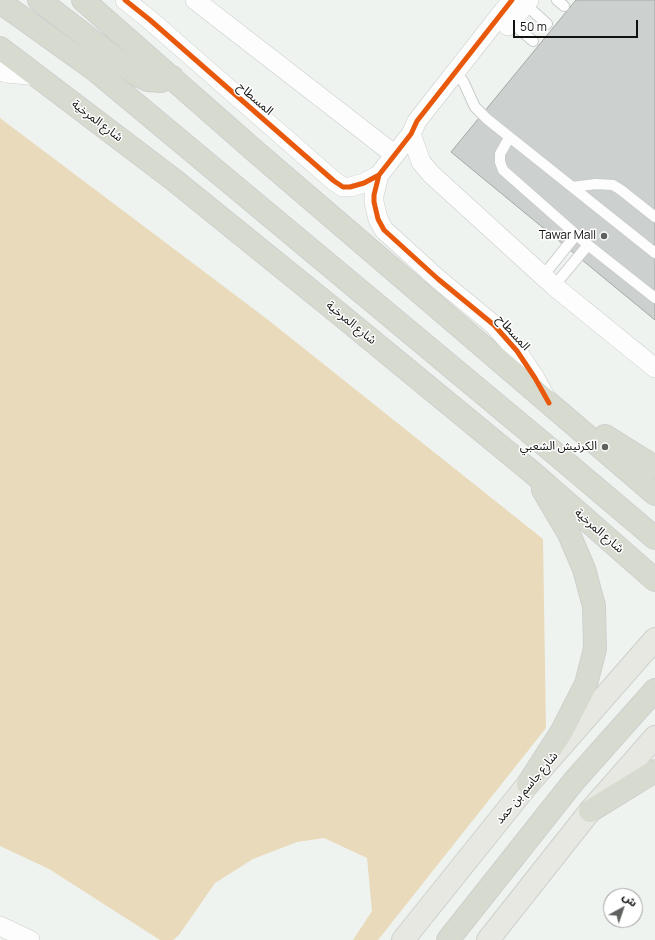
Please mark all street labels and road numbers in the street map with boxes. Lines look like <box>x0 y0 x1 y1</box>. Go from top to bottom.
street label: المسطاح <box>234 80 276 118</box>
street label: شارع المرخية <box>69 97 125 145</box>
street label: شارع المرخية <box>323 298 379 348</box>
street label: المسطاح <box>493 312 533 354</box>
street label: شارع المرخية <box>572 506 626 556</box>
street label: شارع جاسم بن حمد <box>493 749 561 827</box>

